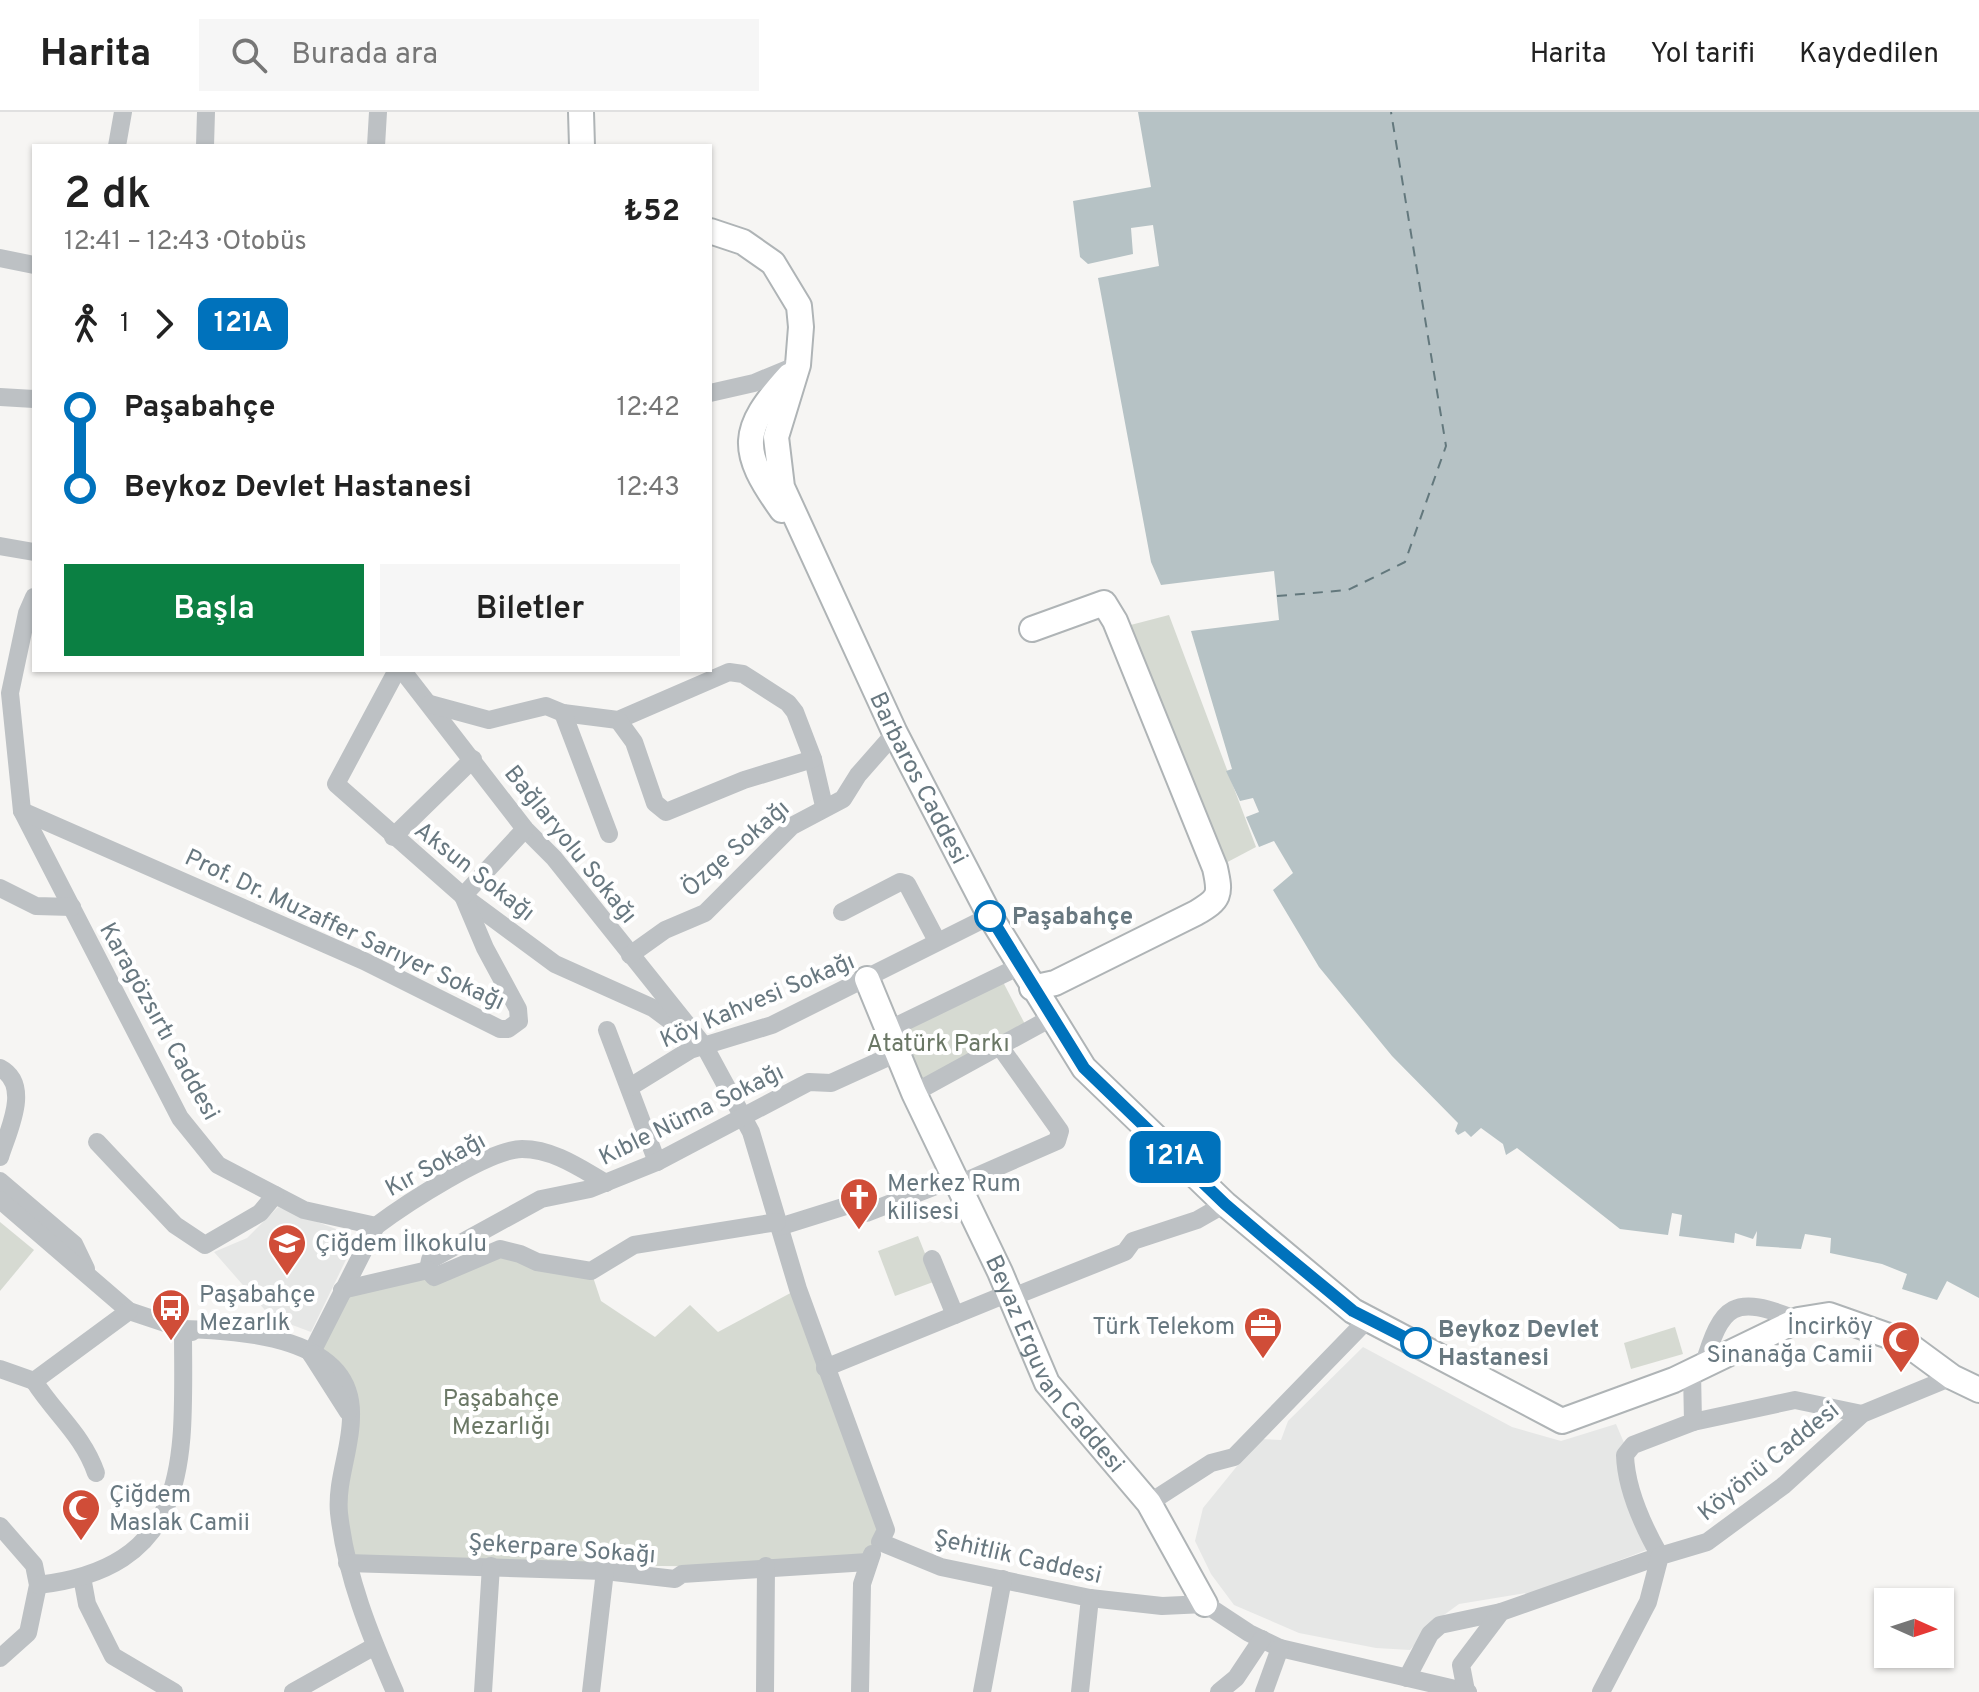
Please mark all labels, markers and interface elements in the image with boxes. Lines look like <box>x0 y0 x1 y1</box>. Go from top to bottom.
search box <box>199 19 759 91</box>
text: Harita <box>40 31 151 80</box>
icon: search <box>227 33 271 77</box>
text: Burada ara <box>291 37 438 74</box>
text: Harita <box>1530 37 1606 73</box>
text: Yol tarifi <box>1650 37 1755 73</box>
text: Kaydedilen <box>1799 37 1939 73</box>
text: 2 dk <box>64 168 151 224</box>
text: ₺52 <box>624 194 680 231</box>
text: 12:41 – 12:43 · Otobüs <box>64 226 307 259</box>
icon: walk <box>64 302 108 346</box>
icon: forward <box>142 302 186 346</box>
text: 121A <box>214 306 272 342</box>
text: 1 <box>120 308 130 341</box>
text: Paşabahçe <box>124 390 275 427</box>
text: 12:42 <box>616 392 680 425</box>
text: Beykoz Devlet Hastanesi <box>124 470 472 507</box>
text: 12:43 <box>617 472 680 505</box>
button: Başla <box>64 564 364 656</box>
button: Biletler <box>380 564 680 656</box>
street label: Barbaros Caddesi <box>861 688 974 870</box>
street label: Bağlaryolu Sokağı <box>496 760 642 930</box>
street label: Özge Sokağı <box>675 793 796 905</box>
street label: Aksun Sokağı <box>408 816 540 929</box>
street label: Prof. Dr. Muzaffer Sarıyer Sokağı <box>180 843 509 1018</box>
marker: Paşabahçe <box>975 901 1005 931</box>
place label: Paşabahçe <box>1012 903 1133 933</box>
street label: Karagözsırtı Caddesi <box>91 918 225 1126</box>
street label: Köy Kahvesi Sokağı <box>656 947 860 1056</box>
park label: Atatürk Parkı <box>866 1030 1010 1060</box>
street label: Kıble Nüma Sokağı <box>595 1058 789 1173</box>
street label: Kır Sokağı <box>381 1127 491 1205</box>
line badge: 121A <box>1119 1131 1231 1183</box>
text: 121A <box>1146 1139 1204 1175</box>
place label: Merkez Rum kilisesi <box>887 1170 1021 1228</box>
church icon: Merkez Rum kilisesi <box>838 1176 880 1231</box>
school or university icon: Çiğdem İlkokulu <box>266 1222 308 1277</box>
place label: Çiğdem İlkokulu <box>315 1229 487 1260</box>
street label: Beyaz Erguvan Caddesi <box>977 1251 1130 1480</box>
place label: Paşabahçe Mezarlık <box>199 1281 315 1339</box>
bus stop icon: Paşabahçe Mezarlık <box>150 1287 192 1342</box>
office icon: Türk Telekom <box>1242 1305 1284 1360</box>
place label: İncirköy Sinanağa Camii <box>1706 1312 1873 1371</box>
place label: Türk Telekom <box>1092 1313 1235 1343</box>
place label: Beykoz Devlet Hastanesi <box>1438 1316 1599 1374</box>
mosque icon: İncirköy Sinanağa Camii <box>1880 1319 1922 1374</box>
marker: Beykoz Devlet Hastanesi <box>1401 1328 1431 1358</box>
park label: Paşabahçe Mezarlığı <box>443 1385 559 1443</box>
street label: Köyönü Caddesi <box>1692 1396 1846 1529</box>
place label: Çiğdem Maslak Camii <box>109 1481 250 1539</box>
mosque icon: Çiğdem Maslak Camii <box>60 1487 102 1542</box>
street label: Şehitlik Caddesi <box>931 1524 1104 1592</box>
street label: Şekerpare Sokağı <box>467 1528 656 1572</box>
north arrow <box>1874 1588 1954 1668</box>
map controls <box>1874 1588 1954 1668</box>

